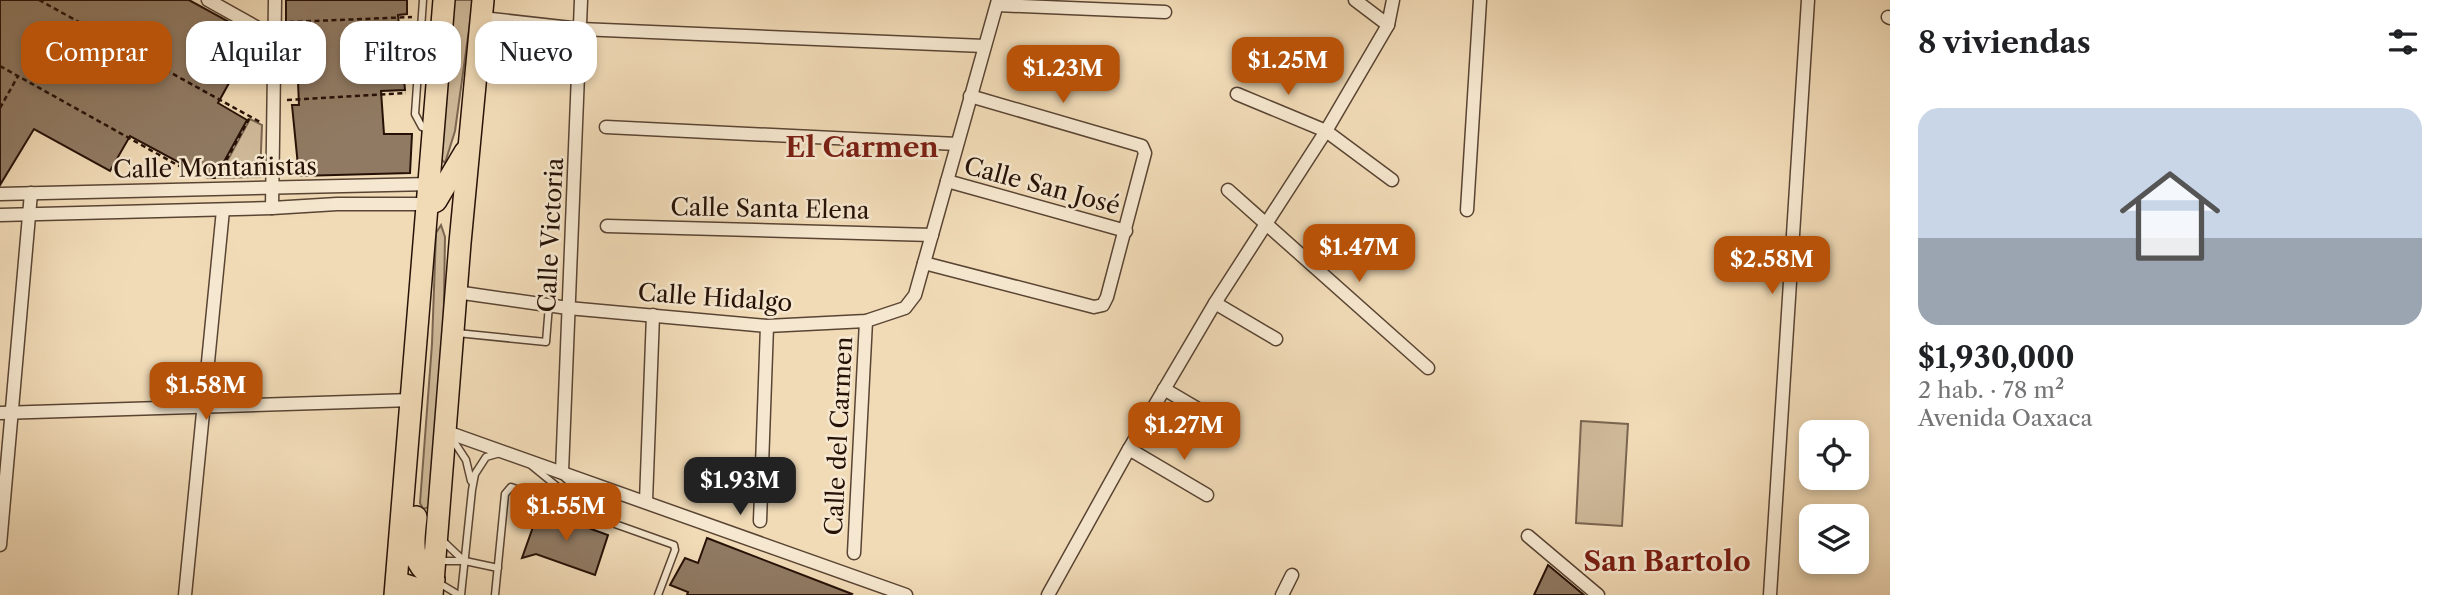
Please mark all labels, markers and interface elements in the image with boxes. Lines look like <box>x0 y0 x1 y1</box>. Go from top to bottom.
chip: Comprar <box>21 21 172 84</box>
chip: Alquilar <box>186 21 326 84</box>
chip: Filtros <box>340 21 461 84</box>
chip: Nuevo <box>475 21 597 84</box>
icon: filters <box>2384 23 2422 61</box>
text: 8 viviendas <box>1918 24 2091 61</box>
pin: $1.25M <box>1231 38 1345 97</box>
pin: $1.23M <box>1006 46 1120 105</box>
text: $1.25M <box>1248 46 1328 74</box>
text: $1.23M <box>1023 54 1103 82</box>
district label: El Carmen <box>785 130 939 164</box>
street label: Calle Montañistas <box>113 151 317 184</box>
street label: Calle San José <box>961 151 1123 220</box>
icon: home <box>2107 153 2233 279</box>
street label: Calle Victoria <box>532 157 569 313</box>
street label: Calle Santa Elena <box>670 192 870 225</box>
pin: $1.47M <box>1302 224 1416 284</box>
text: $1.47M <box>1319 233 1399 261</box>
pin: $2.58M <box>1715 236 1829 296</box>
text: $2.58M <box>1730 245 1814 273</box>
street label: Calle Hidalgo <box>637 278 793 317</box>
street label: Calle del Carmen <box>819 336 858 536</box>
text: $1,930,000 <box>1918 339 2075 376</box>
pin: $1.58M <box>149 362 263 422</box>
text: $1.58M <box>166 371 246 399</box>
text: 2 hab. · 78 m² <box>1918 376 2064 404</box>
pin: $1.27M <box>1127 402 1241 462</box>
text: Avenida Oaxaca <box>1918 404 2093 432</box>
text: $1.27M <box>1144 411 1224 439</box>
map controls <box>1799 420 1869 574</box>
button: locate <box>1799 420 1869 490</box>
pin: $1.93M <box>683 458 797 517</box>
text: $1.93M <box>700 466 780 494</box>
pin: $1.55M <box>509 484 623 543</box>
text: $1.55M <box>526 492 606 520</box>
button: layers <box>1799 504 1869 574</box>
district label: San Bartolo <box>1583 544 1751 578</box>

